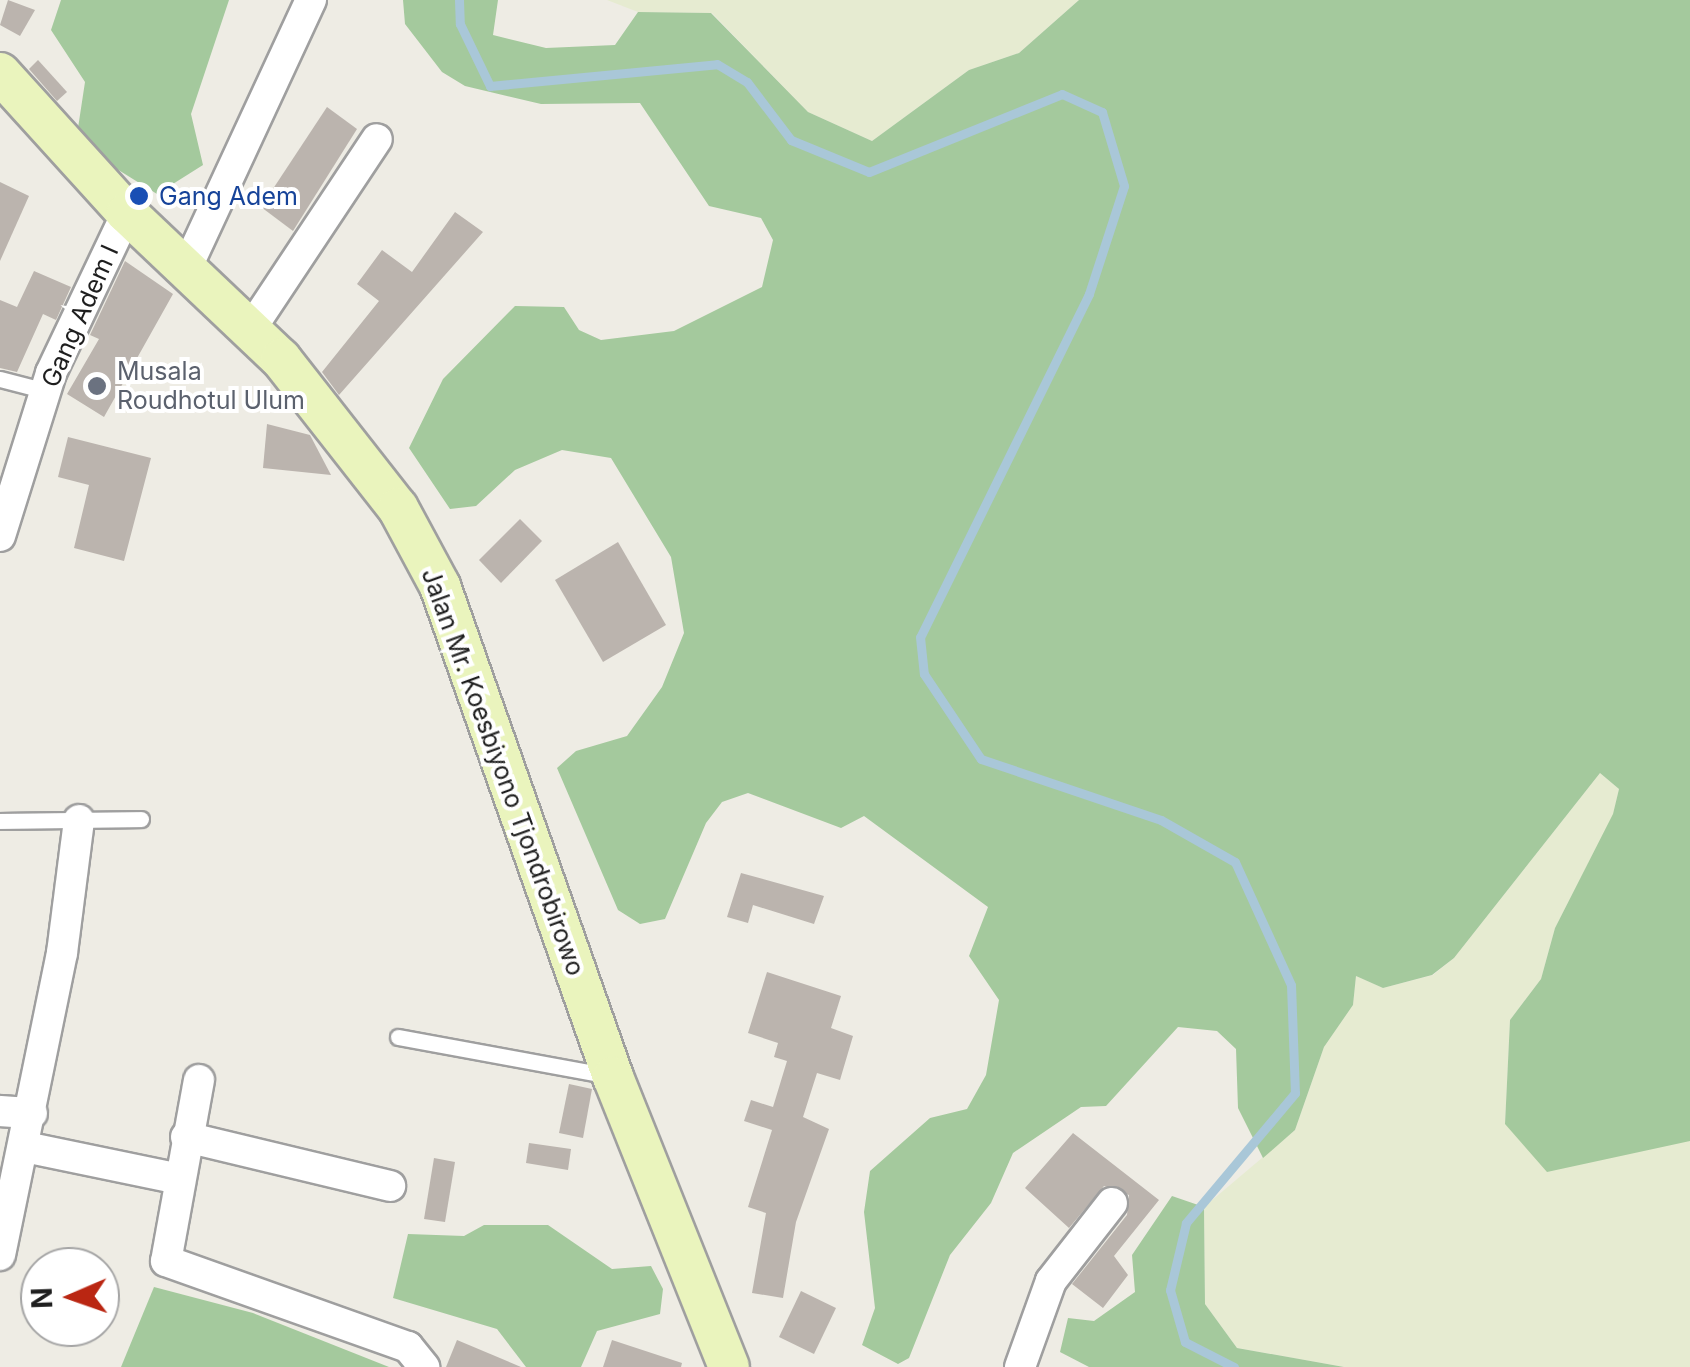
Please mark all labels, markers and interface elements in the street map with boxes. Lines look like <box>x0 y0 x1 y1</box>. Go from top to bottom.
place label: Gang Adem <box>159 181 298 211</box>
marker: Gang Adem <box>128 185 150 207</box>
street label: Gang Adem I <box>35 240 125 392</box>
place label: Musala Roudhotul Ulum <box>117 357 305 416</box>
marker: Musala Roudhotul Ulum <box>86 375 108 397</box>
street label: Jalan Mr. Koesbiyono Tjondrobirowo <box>415 564 591 980</box>
north arrow <box>20 1247 120 1347</box>
text: N <box>25 1287 59 1309</box>

